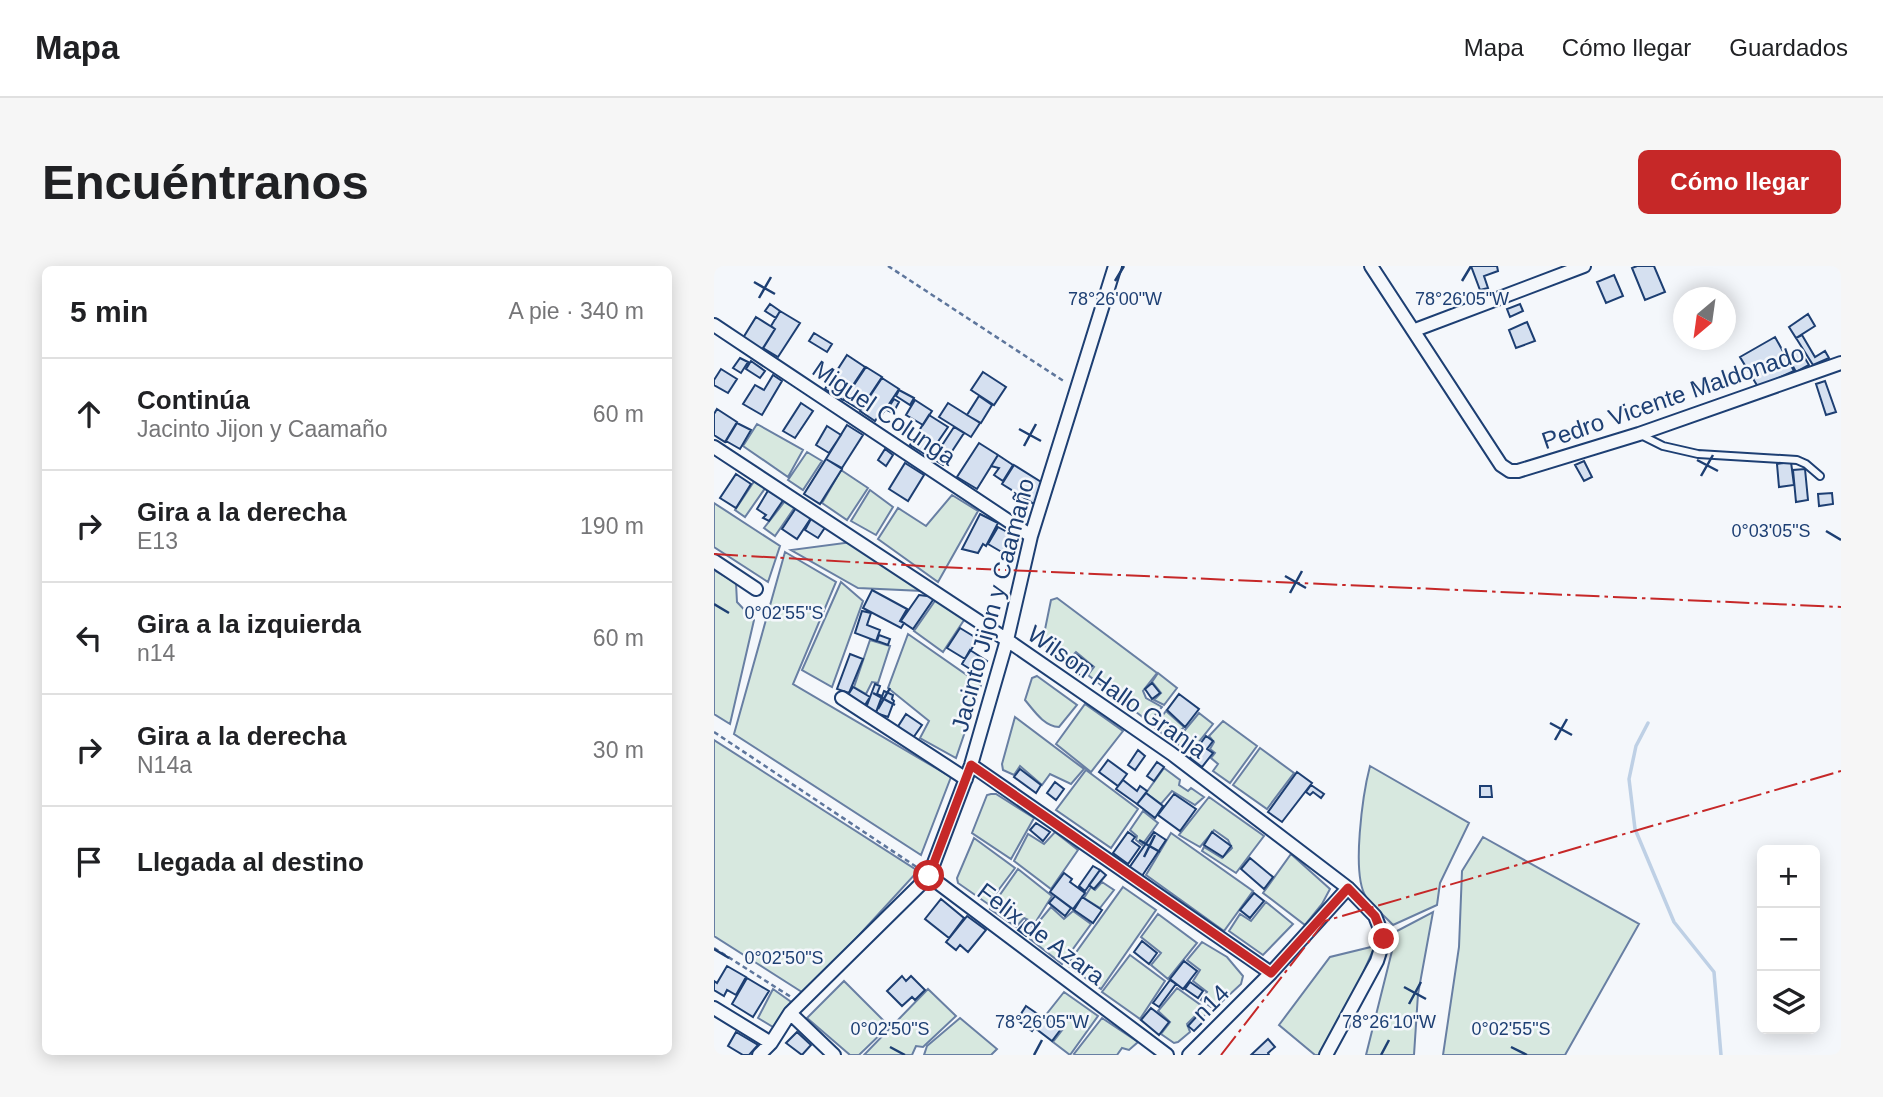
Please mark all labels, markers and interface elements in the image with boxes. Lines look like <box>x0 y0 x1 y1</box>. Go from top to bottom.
text: Mapa <box>35 29 119 66</box>
text: Mapa <box>1464 34 1524 61</box>
text: Cómo llegar <box>1562 34 1691 61</box>
text: Guardados <box>1729 34 1848 61</box>
button: Cómo llegar <box>1638 150 1841 214</box>
text: Encuéntranos <box>42 155 369 209</box>
north arrow <box>1673 287 1736 350</box>
text: 78°26'00"W <box>1068 289 1162 309</box>
text: 78°26'05"W <box>1415 289 1509 309</box>
text: 5 min <box>70 295 148 328</box>
text: A pie · 340 m <box>508 298 644 324</box>
street label: Pedro Vicente Maldonado <box>1538 339 1808 454</box>
street label: Miguel Colunga <box>808 355 961 471</box>
text: Continúa <box>137 385 250 415</box>
icon: ahead <box>70 395 108 433</box>
text: 60 m <box>593 401 644 427</box>
text: Jacinto Jijon y Caamaño <box>137 416 388 442</box>
street label: Jacinto Jijon y Caamaño <box>946 475 1039 735</box>
text: Gira a la derecha <box>137 497 347 527</box>
icon: right <box>70 507 108 545</box>
text: 190 m <box>580 513 644 539</box>
text: 0°03'05"S <box>1731 521 1811 541</box>
text: E13 <box>137 528 178 554</box>
text: 0°02'55"S <box>744 603 824 623</box>
text: Gira a la izquierda <box>137 609 361 639</box>
icon: left <box>70 619 108 657</box>
street label: Wilson Hallo Granja <box>1023 620 1212 764</box>
text: 60 m <box>593 625 644 651</box>
text: n14 <box>137 640 175 666</box>
text: Gira a la derecha <box>137 721 347 751</box>
icon: right <box>70 731 108 769</box>
text: 30 m <box>593 737 644 763</box>
text: N14a <box>137 752 192 778</box>
icon: arrive <box>70 843 108 881</box>
map controls <box>1757 845 1820 1034</box>
button: + <box>1757 845 1820 908</box>
text: Llegada al destino <box>137 847 364 877</box>
route start <box>913 860 944 891</box>
street label: Felix de Azara <box>972 877 1111 991</box>
button: − <box>1757 908 1820 971</box>
route end <box>1368 923 1399 954</box>
text: 0°02'50"S <box>744 948 824 968</box>
button: layers <box>1757 971 1820 1034</box>
street label: n14 <box>1187 979 1234 1026</box>
text: 78°26'05"W <box>995 1012 1089 1032</box>
text: 78°26'10"W <box>1342 1012 1436 1032</box>
text: 0°02'50"S <box>850 1019 930 1039</box>
text: 0°02'55"S <box>1471 1019 1551 1039</box>

